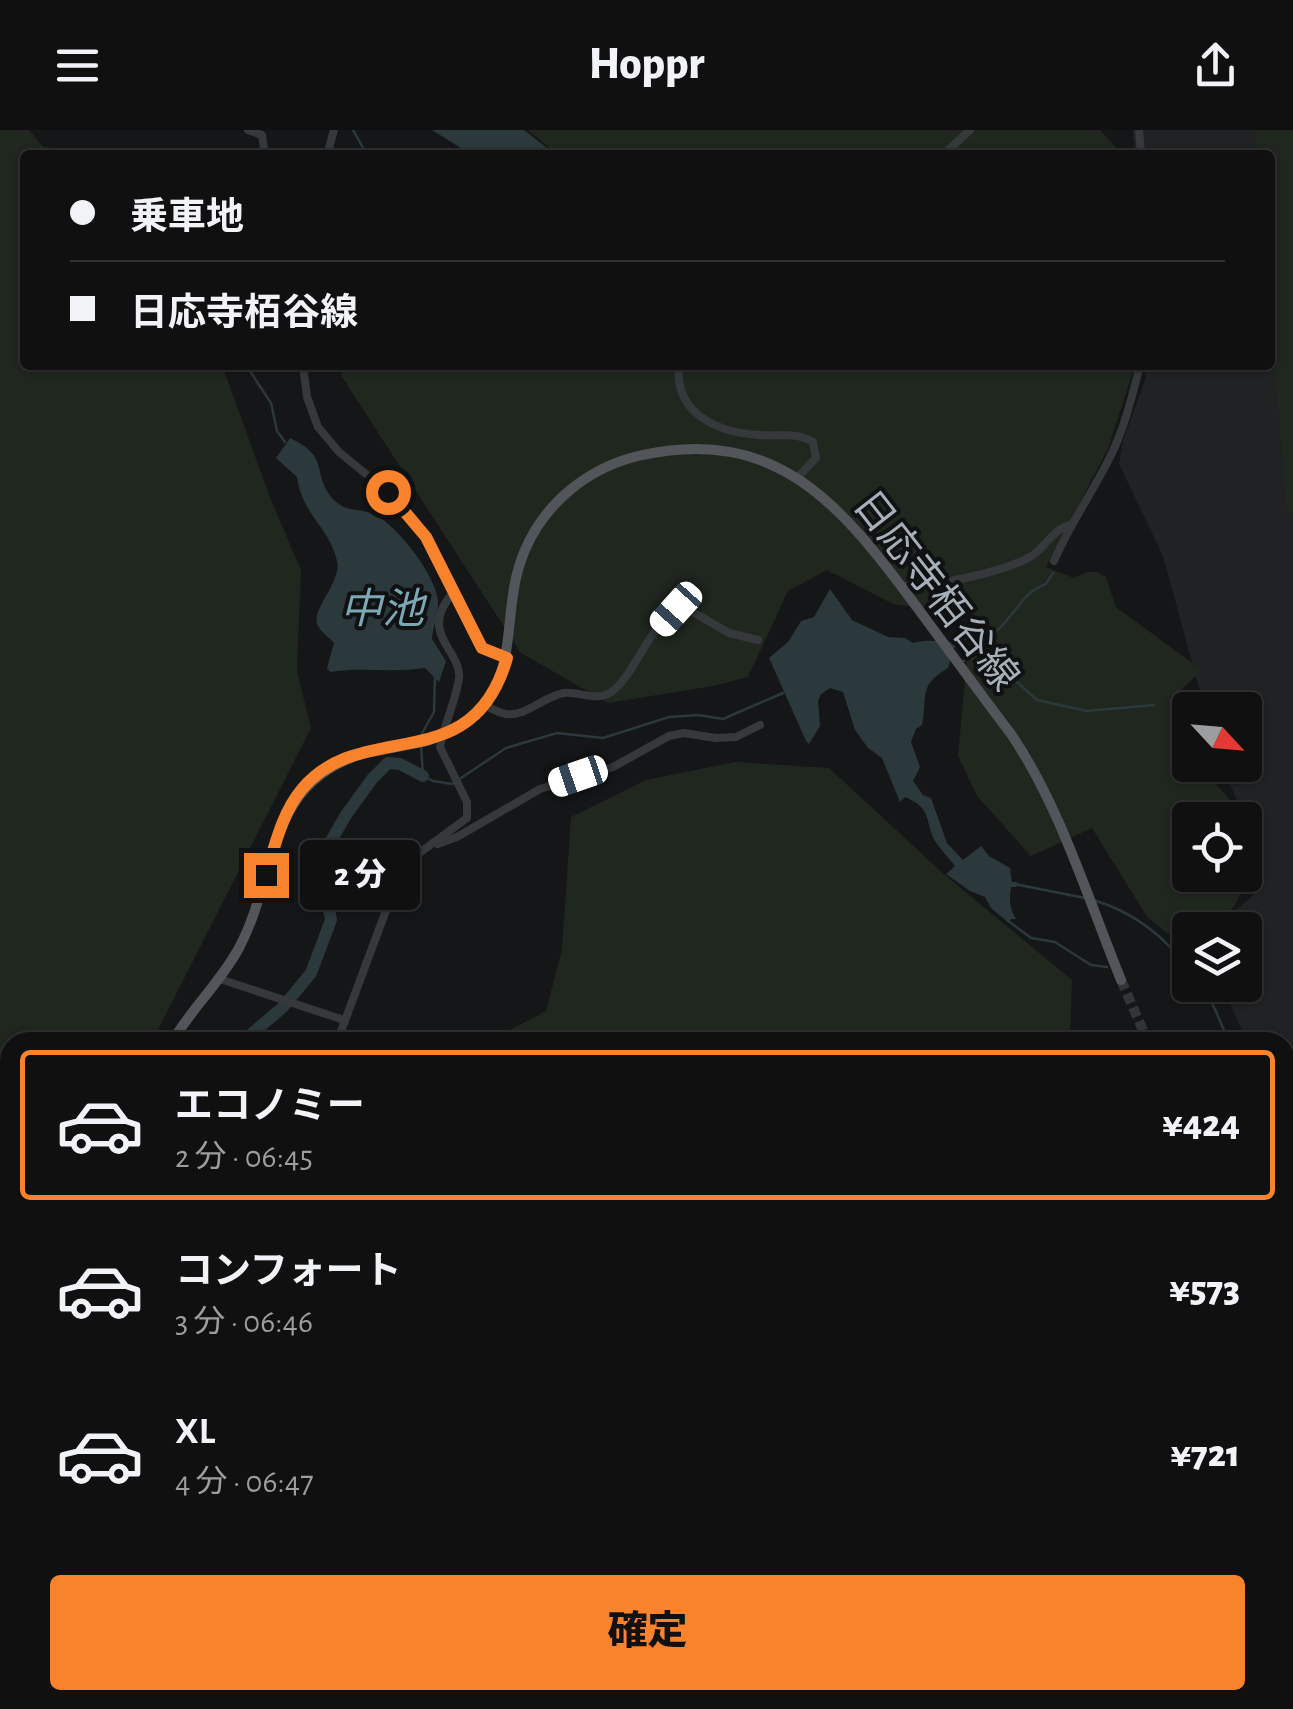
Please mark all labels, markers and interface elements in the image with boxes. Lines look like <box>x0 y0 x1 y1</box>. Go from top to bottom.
icon: menu <box>50 38 105 93</box>
icon: share <box>1188 38 1243 93</box>
text: Hoppr <box>588 42 705 87</box>
text: 乗車地 <box>130 199 244 237</box>
text: 日応寺栢谷線 <box>130 295 358 333</box>
route start <box>366 470 411 515</box>
street label: 日応寺栢谷線 <box>846 483 1027 698</box>
car <box>645 577 707 641</box>
water label: 中池 <box>340 587 428 631</box>
north arrow <box>1172 692 1262 782</box>
map controls <box>1172 692 1262 1002</box>
car <box>545 752 611 800</box>
button: locate <box>1172 802 1262 892</box>
callout: 2 分 <box>301 840 421 910</box>
route end <box>244 853 289 898</box>
text: 2 分 <box>334 859 386 891</box>
button: layers <box>1172 912 1262 1002</box>
icon: car <box>55 1080 145 1170</box>
text: エコノミー <box>175 1088 365 1126</box>
text: ¥424 <box>1162 1106 1240 1144</box>
text: 2 分 · 06:45 <box>175 1141 313 1173</box>
icon: car <box>55 1245 145 1335</box>
text: コンフォート <box>175 1253 402 1291</box>
text: ¥573 <box>1169 1271 1240 1309</box>
text: 3 分 · 06:46 <box>175 1306 313 1338</box>
icon: car <box>55 1410 145 1500</box>
text: XL <box>175 1413 215 1451</box>
text: ¥721 <box>1170 1436 1240 1474</box>
text: 4 分 · 06:47 <box>175 1466 314 1498</box>
button: 確定 <box>50 1575 1245 1690</box>

